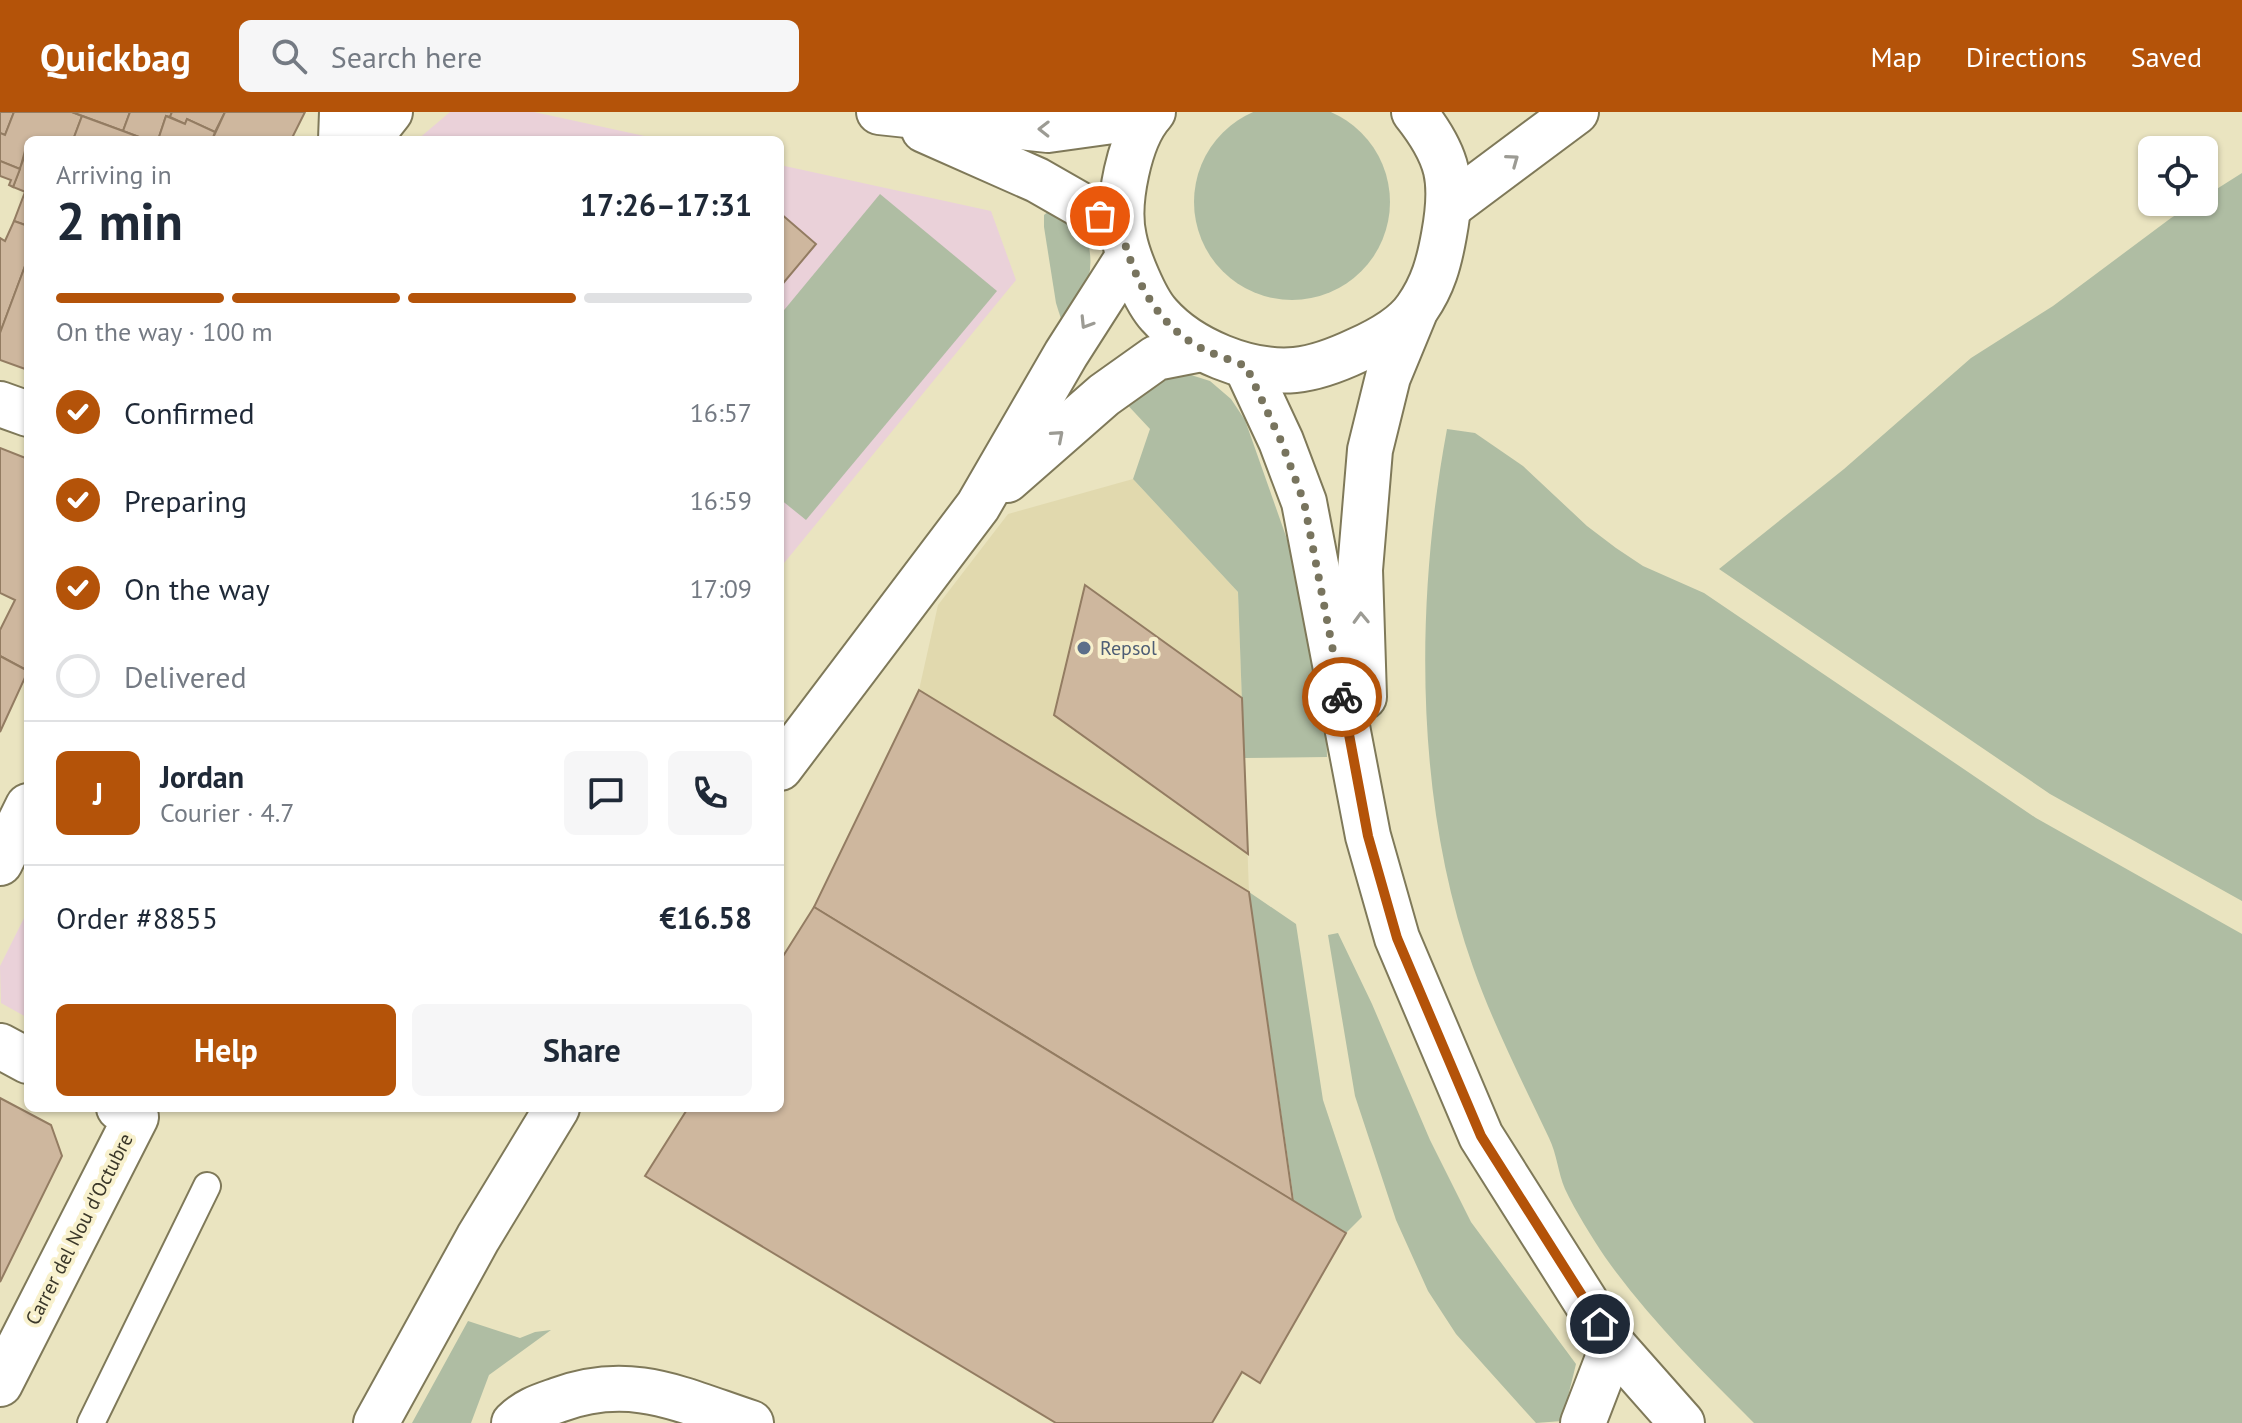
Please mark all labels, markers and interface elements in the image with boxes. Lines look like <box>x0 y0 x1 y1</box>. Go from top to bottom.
search box <box>239 20 799 92</box>
text: Quickbag <box>40 32 191 81</box>
icon: search <box>267 34 311 78</box>
text: Search here <box>331 37 482 76</box>
text: Map <box>1871 38 1922 75</box>
text: Directions <box>1966 38 2087 75</box>
text: Saved <box>2131 38 2202 75</box>
one-way arrow <box>1037 120 1050 138</box>
map controls <box>2138 136 2218 216</box>
button: locate <box>2138 136 2218 216</box>
one-way arrow <box>1504 155 1518 170</box>
text: Arriving in <box>56 158 172 191</box>
pin <box>1066 182 1134 250</box>
text: 17:26–17:31 <box>580 185 752 224</box>
text: 2 min <box>56 187 183 254</box>
icon: bag <box>1078 194 1122 238</box>
one-way arrow <box>1081 314 1096 329</box>
text: On the way · 100 m <box>56 315 273 348</box>
icon: check <box>56 390 100 434</box>
text: Confirmed <box>124 393 255 432</box>
text: 16:57 <box>690 396 752 429</box>
one-way arrow <box>1048 431 1063 445</box>
icon: check <box>56 478 100 522</box>
text: Preparing <box>124 481 247 520</box>
text: 16:59 <box>690 484 752 517</box>
icon: check <box>56 566 100 610</box>
text: On the way <box>124 569 270 608</box>
text: 17:09 <box>690 572 752 605</box>
one-way arrow <box>1353 611 1370 624</box>
place label: Repsol <box>1100 635 1157 661</box>
marker: Repsol <box>1075 639 1093 657</box>
text: Delivered <box>124 657 247 696</box>
courier <box>1302 657 1382 737</box>
icon: bike <box>1320 675 1364 719</box>
button: chat <box>564 751 648 835</box>
button: phone <box>668 751 752 835</box>
text: Jordan <box>160 757 244 796</box>
text: J <box>93 774 103 813</box>
text: Courier · 4.7 <box>160 796 294 829</box>
text: Order #8855 <box>56 898 218 937</box>
text: €16.58 <box>660 898 752 937</box>
button: Help <box>56 1004 396 1096</box>
button: Share <box>412 1004 752 1096</box>
street label: Carrer del Nou d'Octubre <box>19 1129 139 1329</box>
pin <box>1566 1290 1634 1358</box>
icon: home <box>1578 1302 1622 1346</box>

